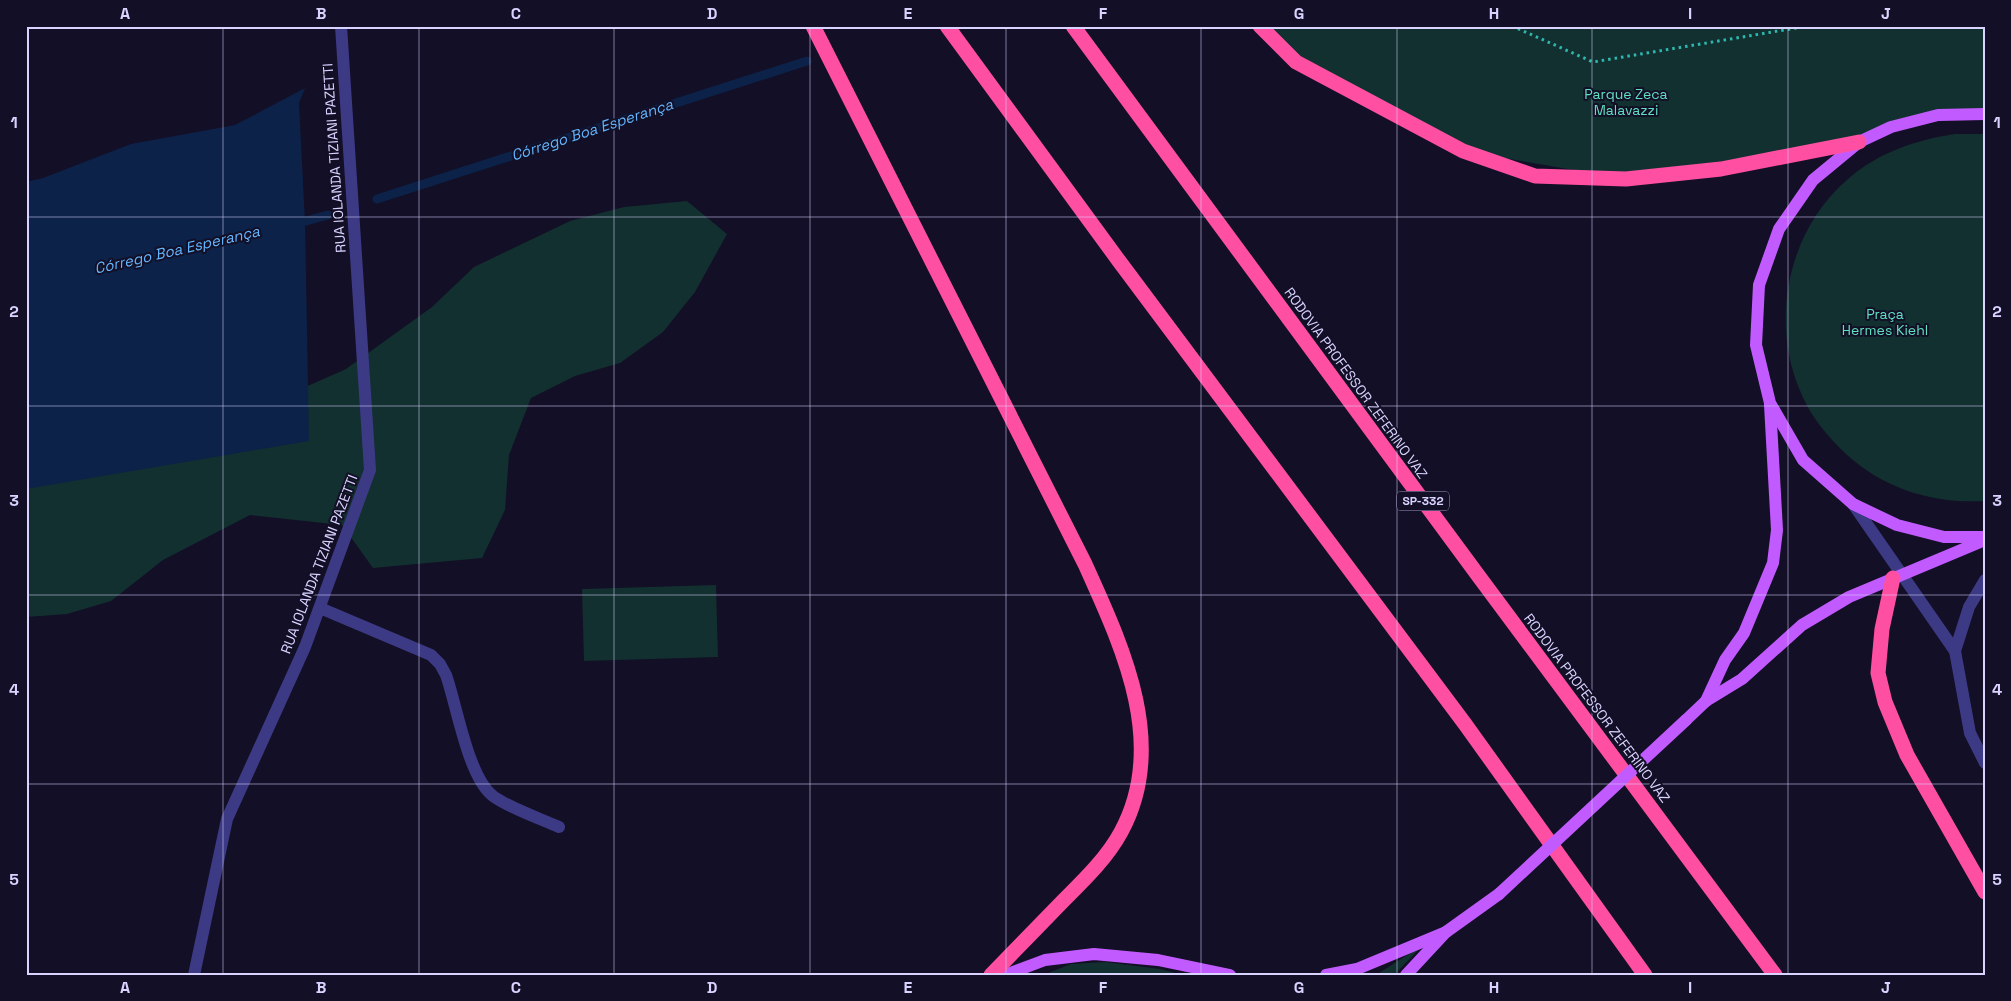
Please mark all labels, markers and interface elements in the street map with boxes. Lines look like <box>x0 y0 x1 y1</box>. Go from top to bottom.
text: A <box>120 3 130 24</box>
text: B <box>316 3 326 24</box>
text: C <box>511 3 521 24</box>
text: D <box>707 3 717 24</box>
text: E <box>904 3 913 24</box>
text: F <box>1099 3 1108 24</box>
text: G <box>1294 3 1304 24</box>
text: H <box>1489 3 1499 24</box>
text: I <box>1688 3 1692 24</box>
text: J <box>1881 3 1891 24</box>
street label: RUA IOLANDA TIZIANI PAZETTI <box>318 62 350 254</box>
park label: Parque Zeca Malavazzi <box>1584 85 1668 119</box>
water label: Córrego Boa Esperança <box>509 94 675 165</box>
text: 1 <box>10 112 18 133</box>
text: 1 <box>1993 112 2001 133</box>
water label: Córrego Boa Esperança <box>92 221 262 278</box>
street label: RODOVIA PROFESSOR ZEFERINO VAZ <box>1280 284 1432 482</box>
text: 2 <box>9 301 19 322</box>
text: 2 <box>1992 301 2002 322</box>
park label: Praça Hermes Kiehl <box>1842 305 1928 339</box>
street label: RUA IOLANDA TIZIANI PAZETTI <box>276 472 362 656</box>
text: 3 <box>9 490 19 511</box>
text: 3 <box>1992 490 2002 511</box>
road number: SP-332 <box>1397 492 1449 511</box>
street label: RODOVIA PROFESSOR ZEFERINO VAZ <box>1520 610 1674 806</box>
text: 4 <box>9 679 19 700</box>
text: 4 <box>1992 679 2002 700</box>
text: 5 <box>9 869 19 890</box>
text: 5 <box>1992 869 2002 890</box>
text: A <box>120 977 130 998</box>
text: B <box>316 977 326 998</box>
text: C <box>511 977 521 998</box>
text: D <box>707 977 717 998</box>
text: E <box>904 977 913 998</box>
text: F <box>1099 977 1108 998</box>
text: G <box>1294 977 1304 998</box>
text: H <box>1489 977 1499 998</box>
text: I <box>1688 977 1692 998</box>
text: J <box>1881 977 1891 998</box>

